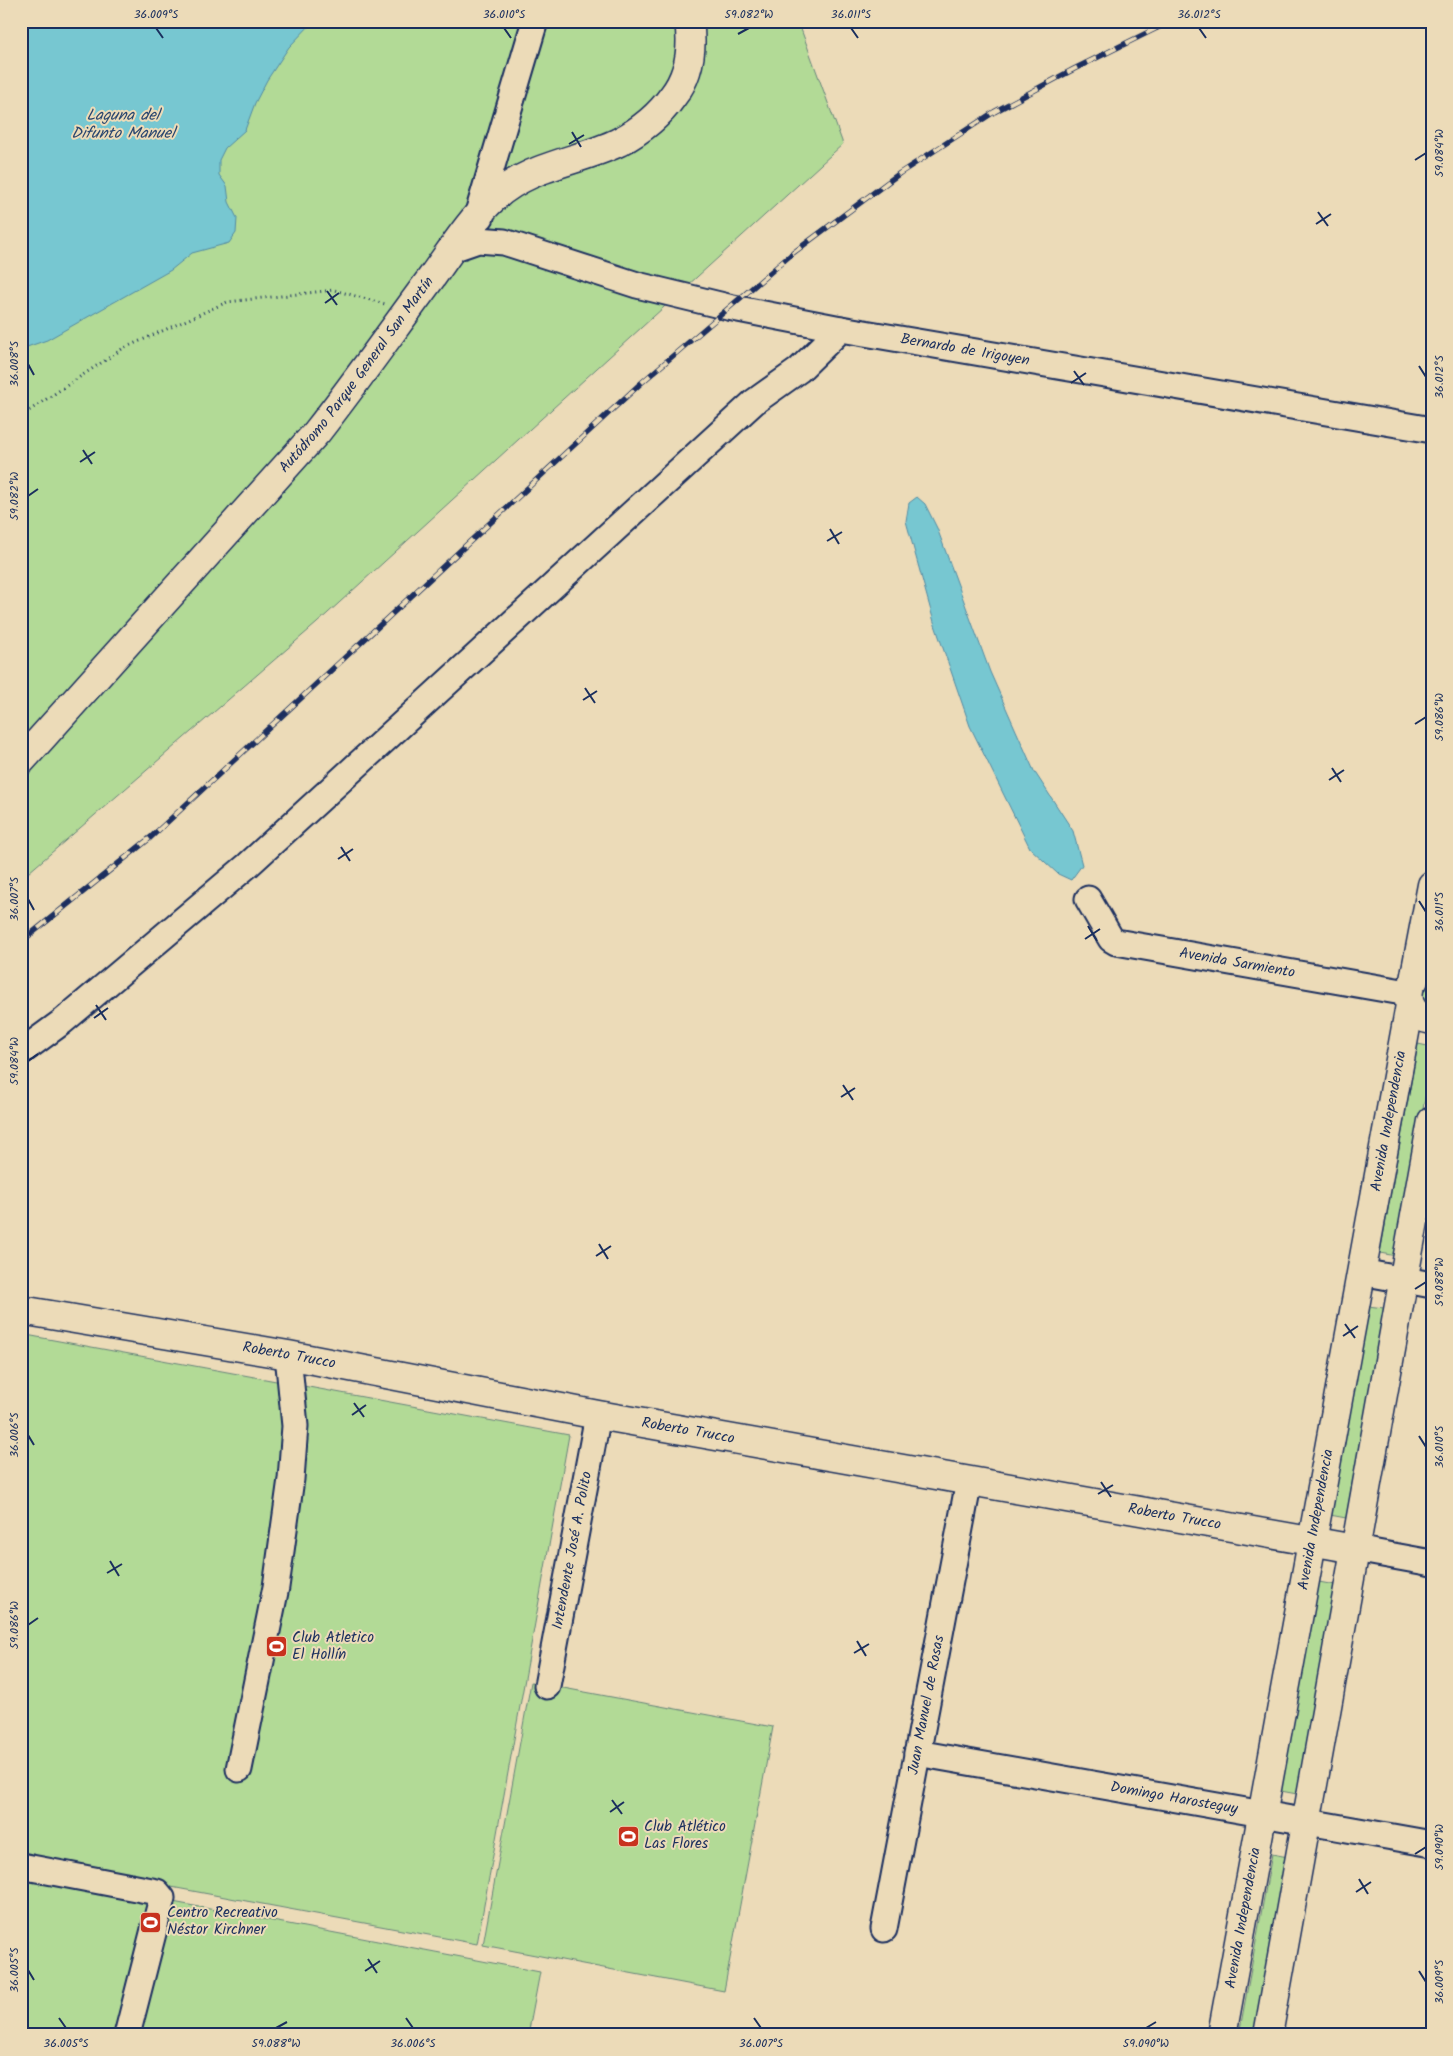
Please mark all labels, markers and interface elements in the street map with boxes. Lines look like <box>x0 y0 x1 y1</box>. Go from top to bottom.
text: 36.009°S <box>134 5 179 24</box>
text: 36.010°S <box>483 5 526 24</box>
text: 59.082°W <box>725 5 773 24</box>
text: 36.011°S <box>831 5 872 24</box>
text: 36.012°S <box>1177 5 1221 24</box>
water label: Laguna del Difunto Manuel <box>71 103 178 146</box>
text: 59.084°W <box>1430 129 1449 177</box>
street label: Autódromo Parque General San Martín <box>273 271 440 479</box>
street label: Bernardo de Irigoyen <box>899 327 1032 373</box>
text: 36.008°S <box>5 340 24 387</box>
text: 36.012°S <box>1430 355 1449 399</box>
text: 59.082°W <box>5 472 24 520</box>
text: 59.086°W <box>1430 693 1449 741</box>
text: 36.007°S <box>5 876 24 921</box>
text: 36.011°S <box>1430 891 1449 932</box>
street label: Avenida Sarmiento <box>1177 941 1297 985</box>
text: 59.084°W <box>5 1037 24 1085</box>
street label: Avenida Independencia <box>1364 1049 1413 1193</box>
text: 59.088°W <box>1430 1257 1449 1307</box>
street label: Roberto Trucco <box>241 1336 338 1376</box>
street label: Roberto Trucco <box>640 1411 737 1451</box>
text: 36.006°S <box>5 1412 24 1458</box>
text: 36.010°S <box>1430 1425 1449 1468</box>
street label: Avenida Independencia <box>1291 1447 1341 1592</box>
street label: Intendente José A. Polito <box>546 1469 599 1631</box>
street label: Roberto Trucco <box>1126 1497 1223 1537</box>
text: 59.086°W <box>5 1601 24 1649</box>
place label: Club Atletico El Hollín <box>292 1626 374 1667</box>
street label: Juan Manuel de Rosas <box>902 1633 952 1777</box>
sports icon: Club Atletico El Hollín <box>264 1635 288 1659</box>
street label: Domingo Harosteguy <box>1108 1775 1241 1822</box>
place label: Club Atlético Las Flores <box>644 1815 726 1856</box>
sports icon: Club Atlético Las Flores <box>616 1824 640 1848</box>
text: 59.090°W <box>1430 1824 1449 1870</box>
street label: Avenida Independencia <box>1219 1846 1268 1990</box>
place label: Centro Recreativo Néstor Kirchner <box>167 1901 278 1942</box>
sports icon: Centro Recreativo Néstor Kirchner <box>139 1910 163 1934</box>
text: 36.005°S <box>5 1947 24 1993</box>
text: 36.009°S <box>1430 1959 1449 2004</box>
text: 36.005°S <box>43 2034 89 2053</box>
text: 59.088°W <box>251 2034 301 2053</box>
text: 36.006°S <box>390 2034 436 2053</box>
text: 36.007°S <box>739 2034 784 2053</box>
text: 59.090°W <box>1123 2034 1169 2053</box>

